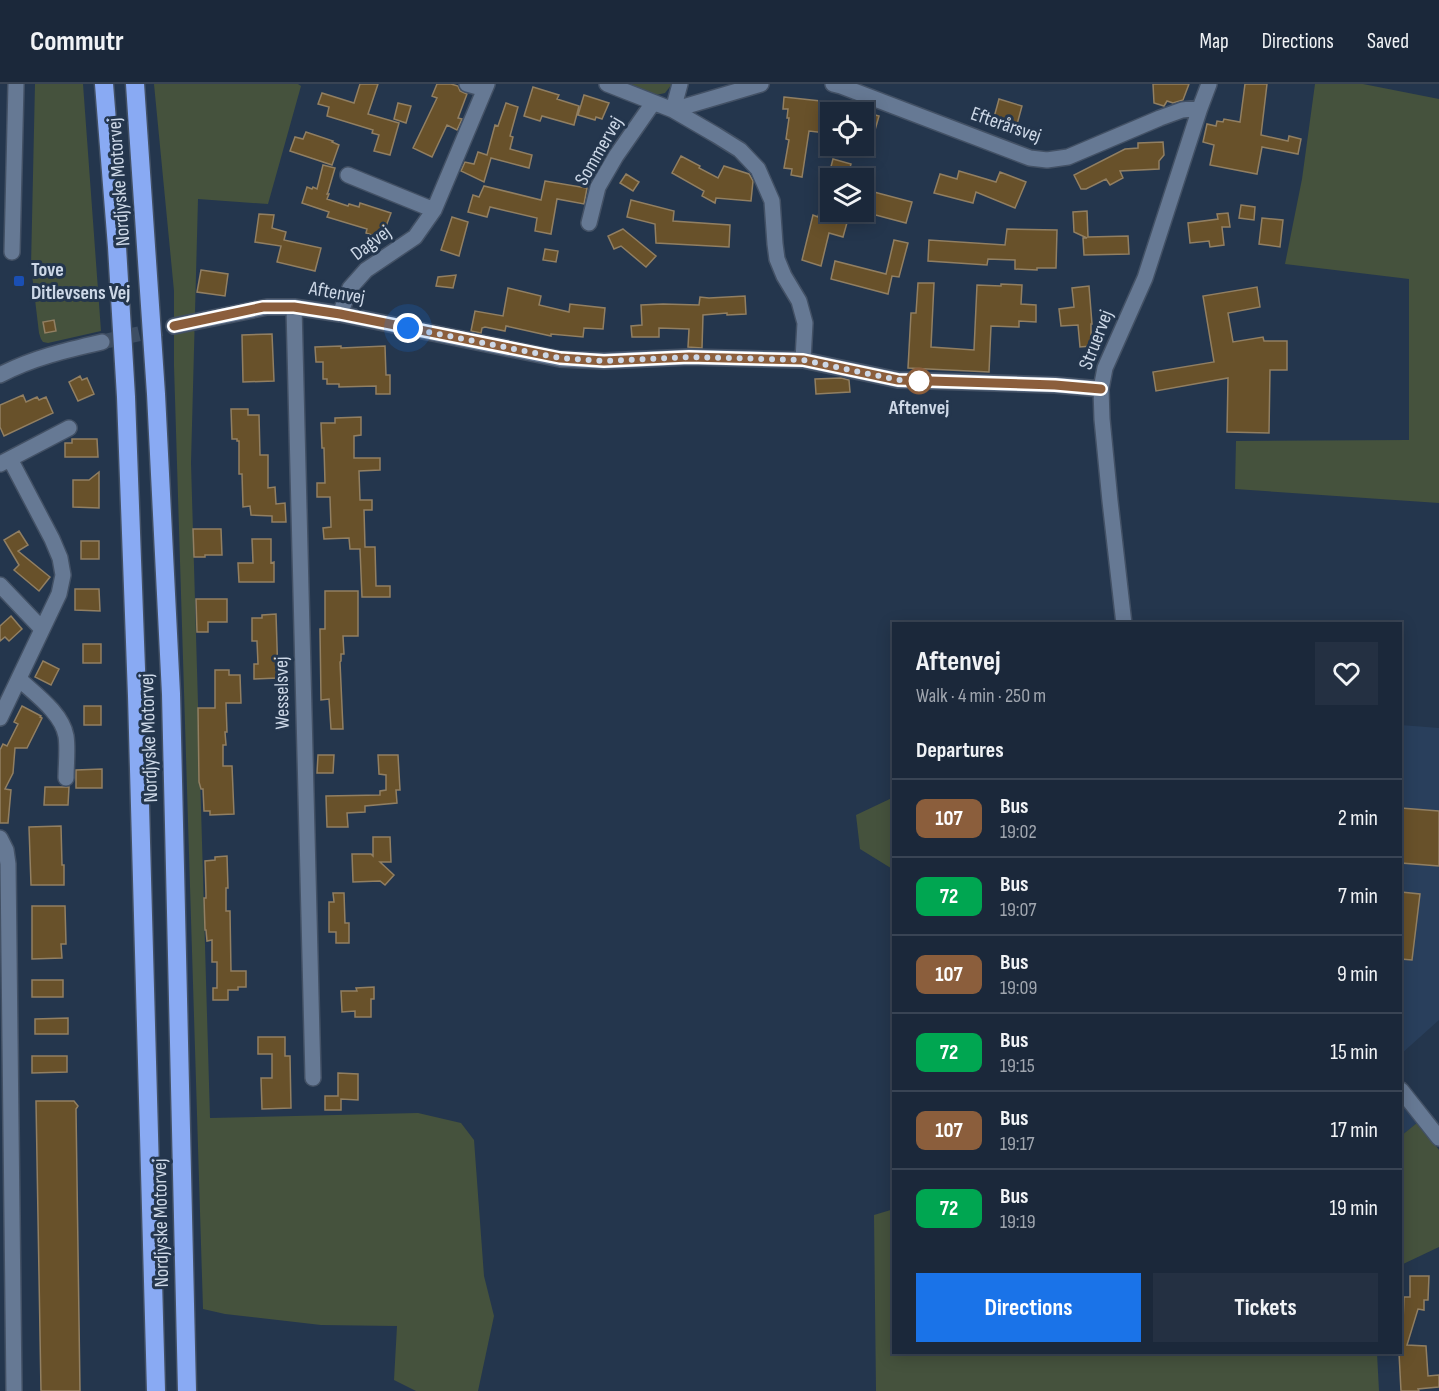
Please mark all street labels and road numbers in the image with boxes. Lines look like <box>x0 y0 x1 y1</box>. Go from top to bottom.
street label: Efterårsvej <box>968 102 1044 148</box>
street label: Sommervej <box>570 112 628 190</box>
street label: Nordjyske Motorvej <box>103 117 135 247</box>
street label: Dagvej <box>346 220 396 266</box>
street label: Aftenvej <box>306 276 367 310</box>
street label: Struervej <box>1074 307 1118 373</box>
street label: Wesselsvej <box>269 656 295 730</box>
street label: Nordjyske Motorvej <box>135 673 163 803</box>
street label: Nordjyske Motorvej <box>148 1158 174 1288</box>

